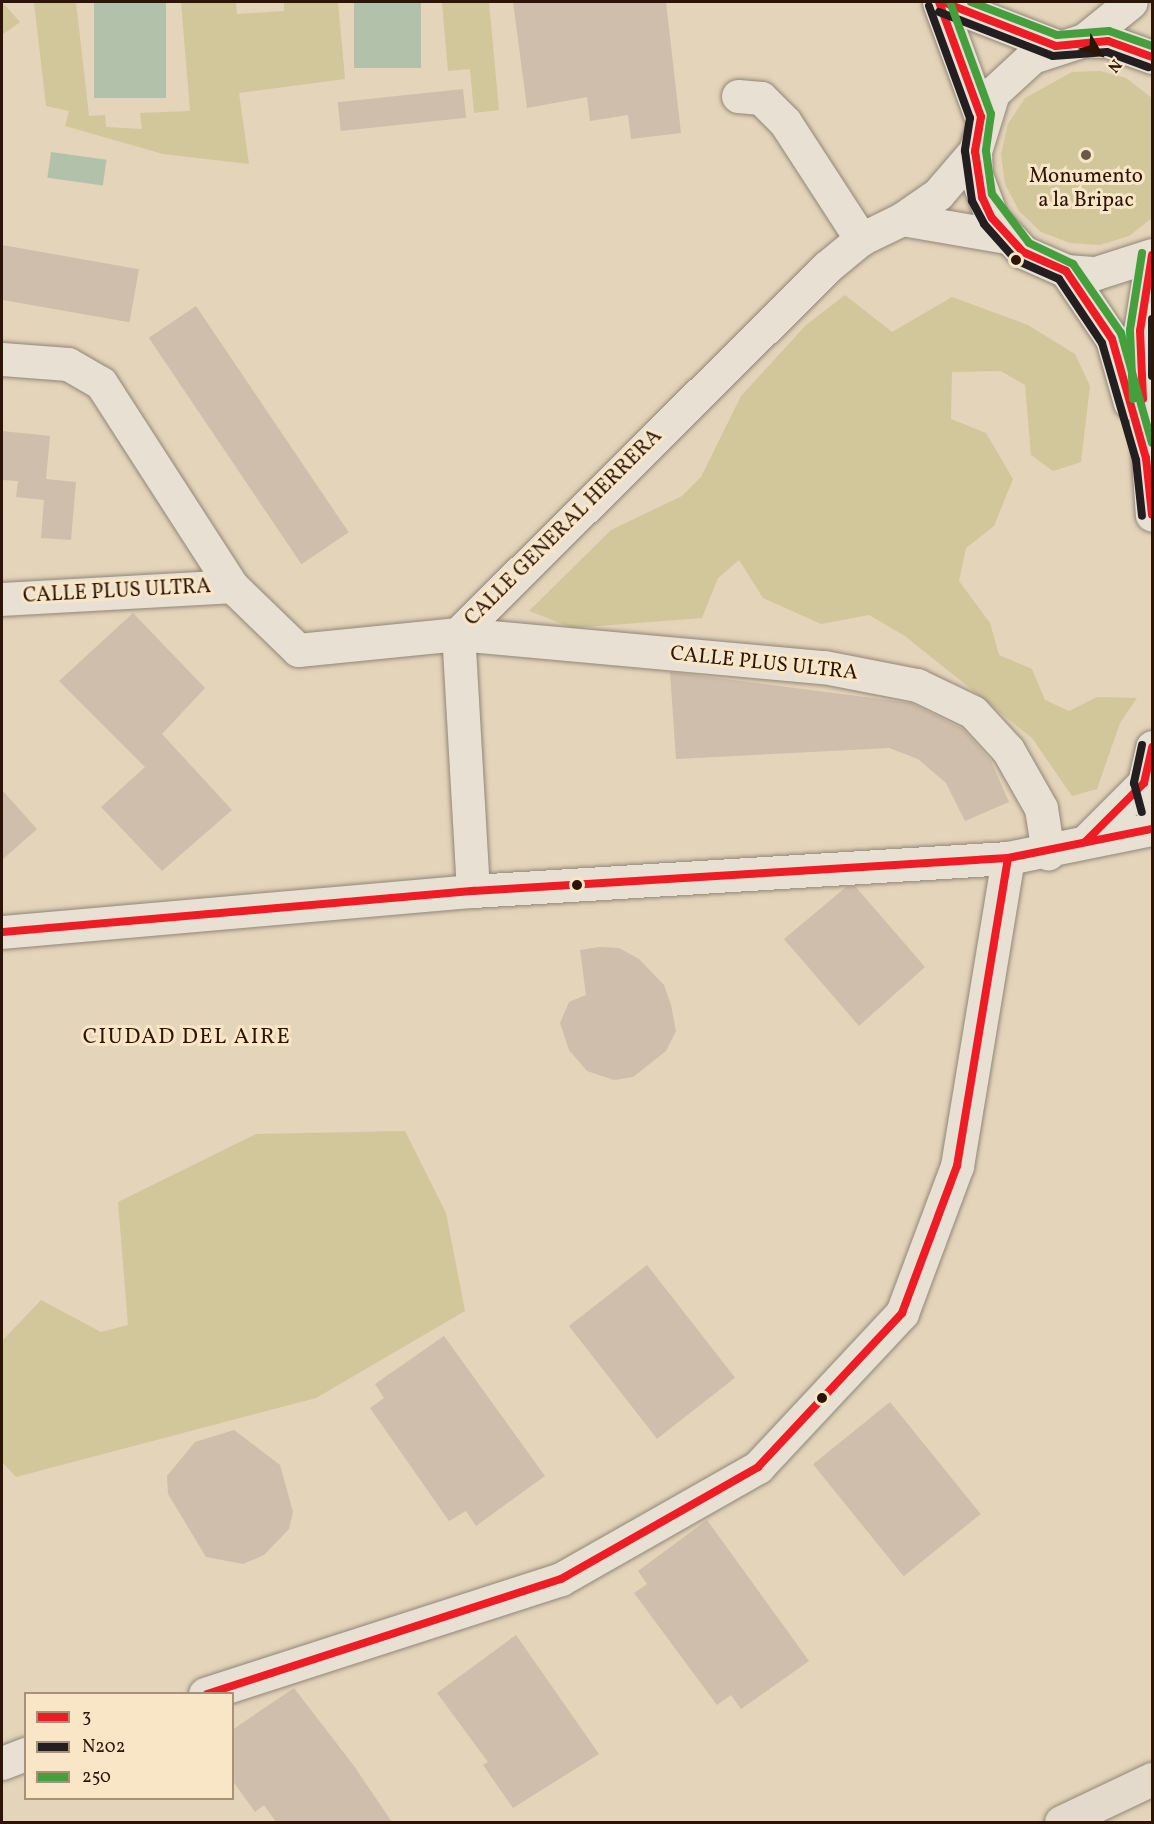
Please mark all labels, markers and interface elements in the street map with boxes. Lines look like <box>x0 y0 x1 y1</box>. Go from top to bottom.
north arrow <box>1070 24 1130 84</box>
text: N <box>1102 54 1126 77</box>
marker: Monumento a la Bripac <box>1079 148 1093 162</box>
place label: Monumento a la Bripac <box>1029 164 1143 214</box>
unlabelled marker <box>1010 254 1022 266</box>
street label: CALLE GENERAL HERRERA <box>460 424 668 632</box>
street label: CALLE PLUS ULTRA <box>22 574 212 610</box>
street label: CALLE PLUS ULTRA <box>669 642 859 686</box>
unlabelled marker <box>571 879 583 891</box>
district label: CIUDAD DEL AIRE <box>83 1025 291 1051</box>
unlabelled marker <box>816 1392 828 1404</box>
legend <box>24 1692 234 1800</box>
text: 3 <box>82 1705 91 1730</box>
text: N202 <box>82 1735 125 1760</box>
text: 250 <box>82 1765 111 1790</box>

